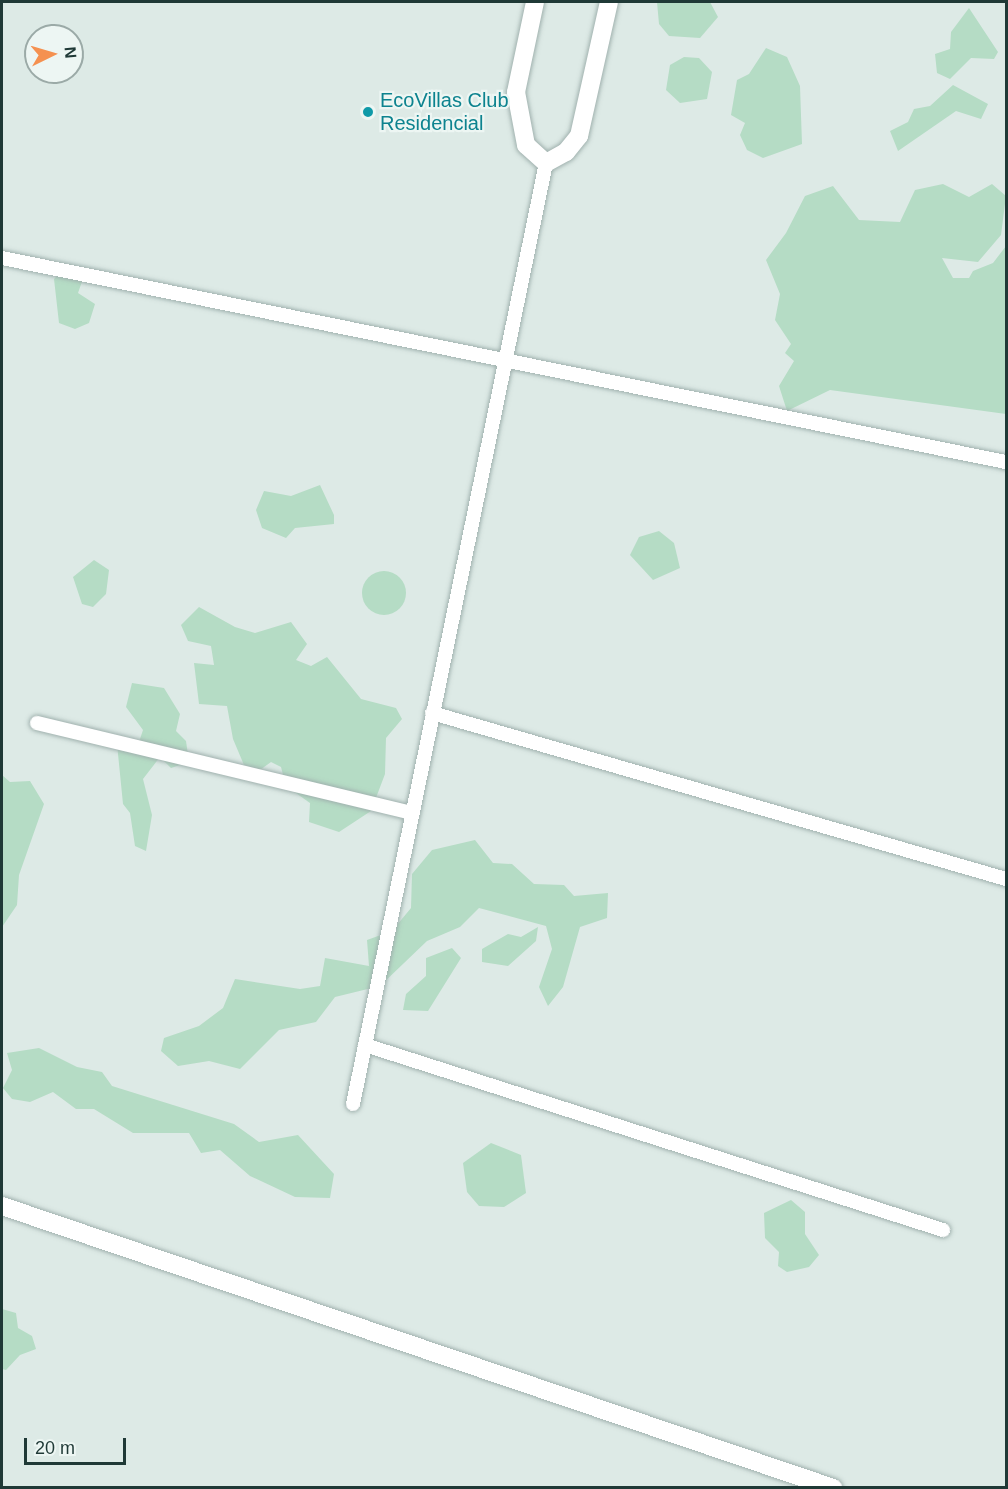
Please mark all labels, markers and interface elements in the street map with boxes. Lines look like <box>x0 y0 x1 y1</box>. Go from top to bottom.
north arrow <box>24 24 84 84</box>
text: N <box>61 46 79 59</box>
place label: EcoVillas Club Residencial <box>380 88 509 135</box>
marker: EcoVillas Club Residencial <box>361 105 375 119</box>
scale bar <box>27 1426 129 1464</box>
text: 20 m <box>35 1438 75 1458</box>

